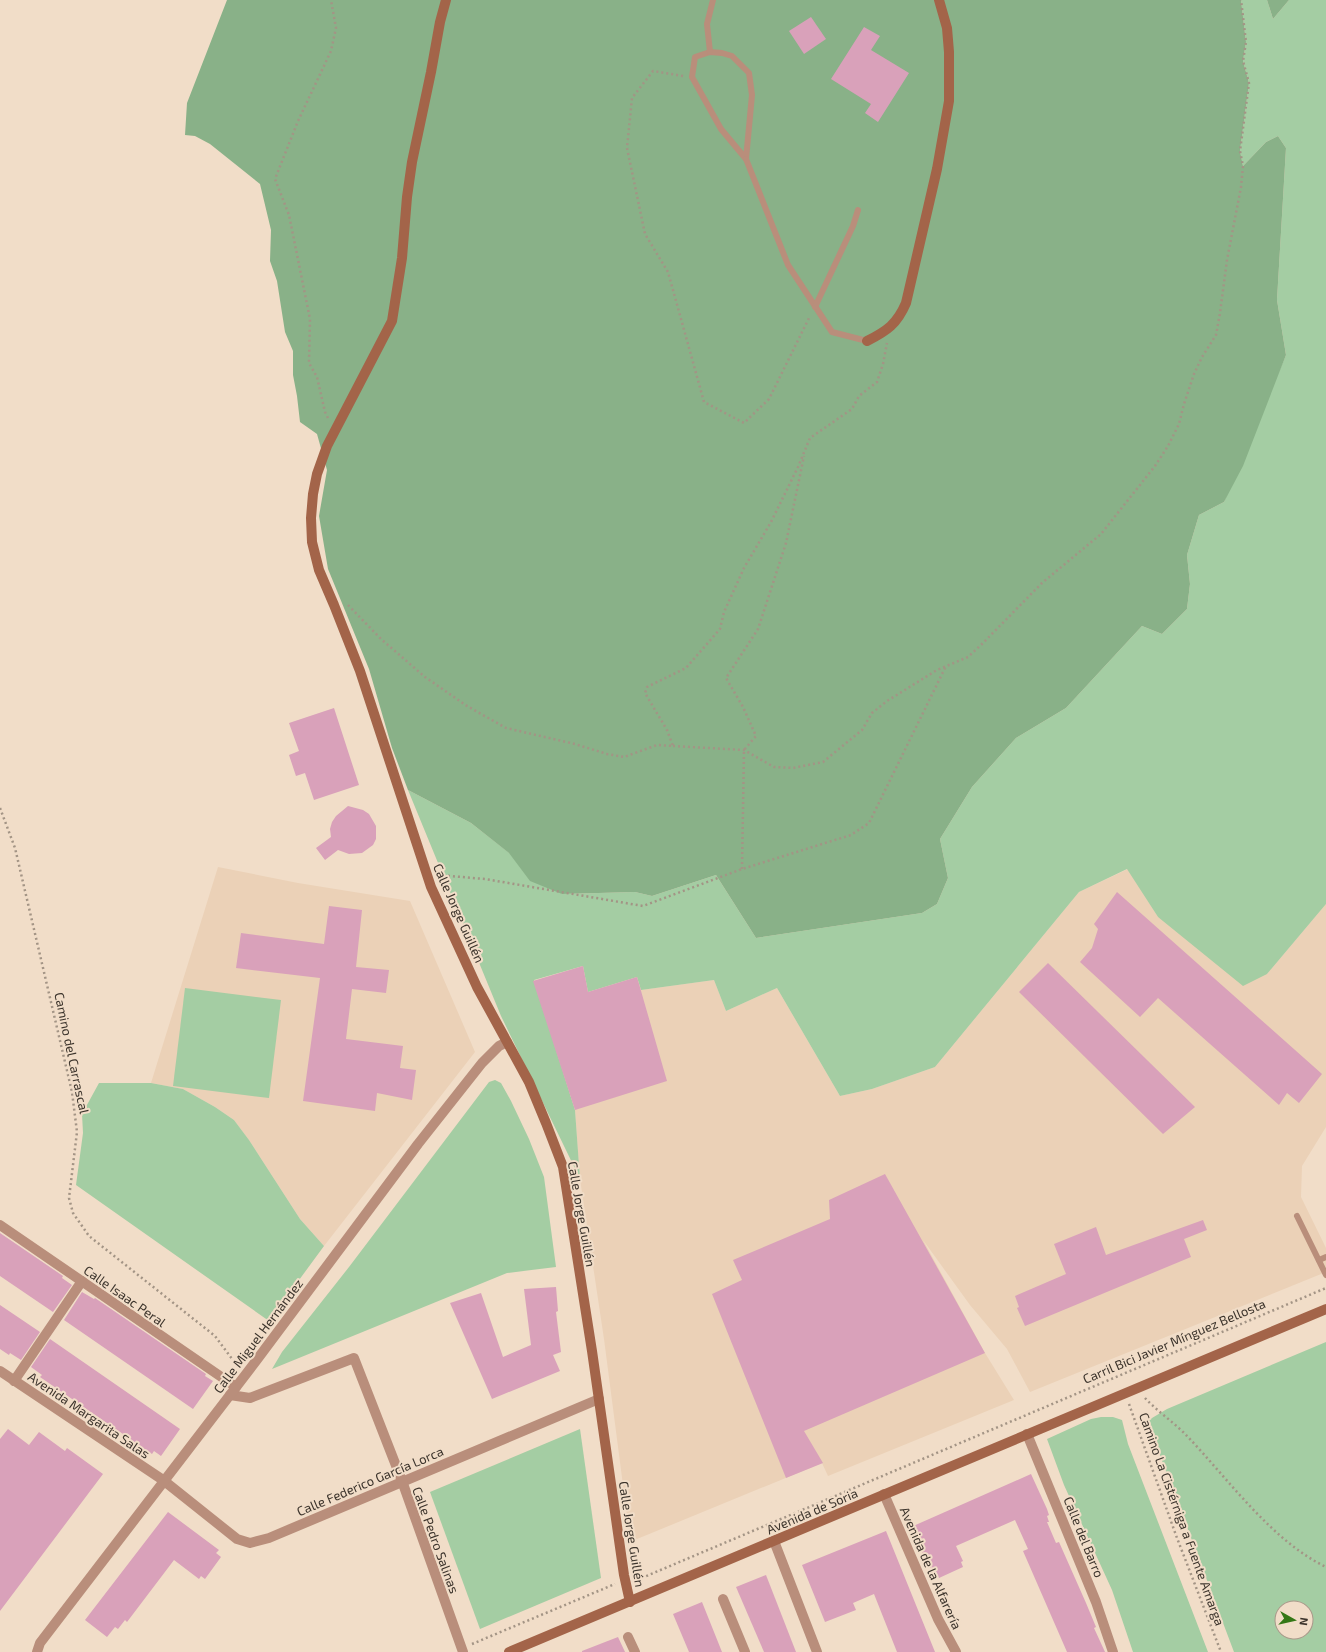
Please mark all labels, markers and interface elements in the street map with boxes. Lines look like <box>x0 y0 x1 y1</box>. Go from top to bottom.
street label: Calle Jorge Guillén <box>430 861 488 965</box>
street label: Camino del Carrascal <box>51 991 93 1115</box>
street label: Calle Jorge Guillén <box>565 1160 599 1268</box>
street label: Calle Isaac Peral <box>81 1262 169 1330</box>
street label: Calle Miguel Hernández <box>210 1276 306 1396</box>
street label: Carril Bici Javier Mínguez Bellosta <box>1080 1295 1268 1387</box>
street label: Avenida Margarita Salas <box>25 1368 153 1462</box>
street label: Camino La Cistérniga a Fuente Amarga <box>1136 1410 1228 1628</box>
street label: Calle Federico García Lorca <box>294 1443 446 1519</box>
street label: Calle Jorge Guillén <box>616 1480 648 1588</box>
street label: Calle Pedro Salinas <box>409 1484 463 1596</box>
street label: Avenida de Soria <box>764 1485 860 1537</box>
street label: Calle del Barro <box>1061 1494 1107 1580</box>
street label: Avenida de la Alfarería <box>897 1504 965 1632</box>
north arrow <box>1274 1600 1314 1640</box>
text: N <box>1297 1617 1311 1626</box>

